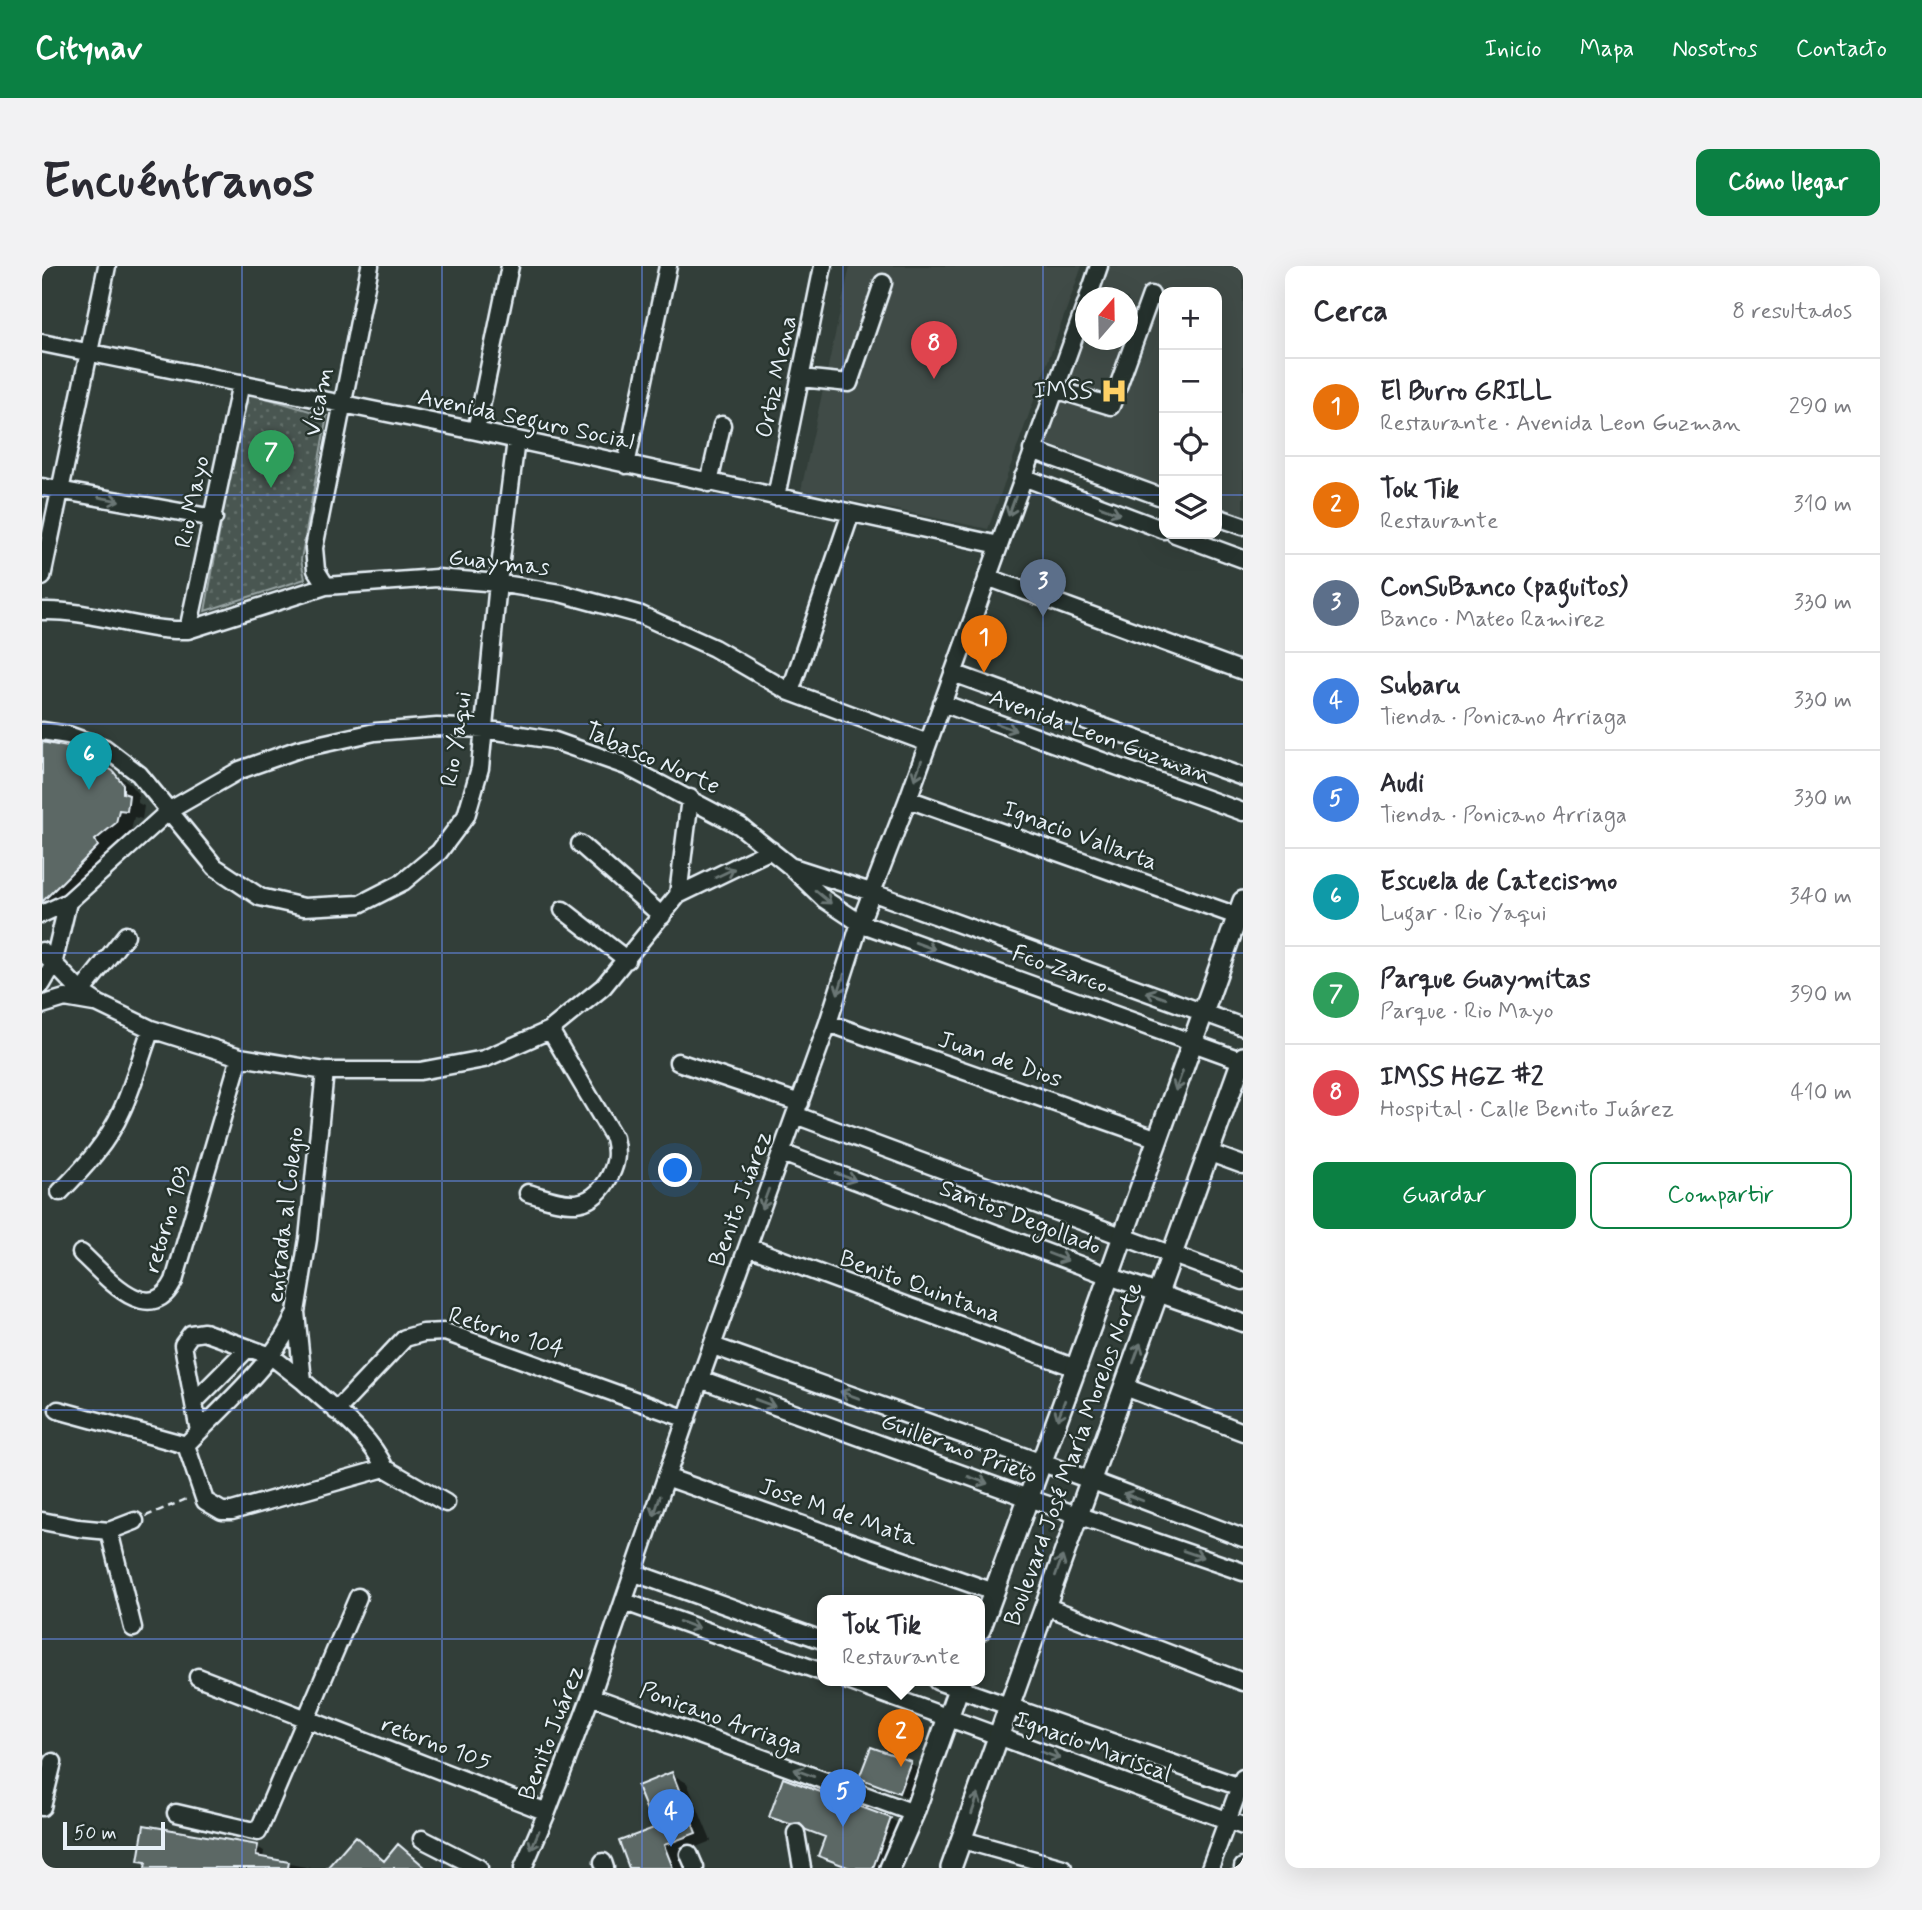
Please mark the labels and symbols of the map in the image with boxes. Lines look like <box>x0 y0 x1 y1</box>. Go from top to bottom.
north arrow <box>1075 287 1138 350</box>
street label: Ortiz Mena <box>749 313 805 441</box>
pin: 8 <box>911 321 957 379</box>
street label: Vicam <box>297 365 341 439</box>
place label: IMSS <box>1034 376 1093 407</box>
hospital icon: IMSS <box>1099 376 1129 406</box>
street label: Avenida Seguro Social <box>414 382 637 461</box>
pin: 7 <box>248 430 294 488</box>
street label: Rio Mayo <box>168 453 218 551</box>
one-way arrow <box>97 493 120 506</box>
one-way arrow <box>1005 495 1018 517</box>
one-way arrow <box>1098 504 1120 517</box>
street label: Guaymas <box>447 542 552 584</box>
pin: 3 <box>1020 559 1066 617</box>
pin: 1 <box>961 615 1007 673</box>
street label: Avenida Leon Guzman <box>985 682 1216 792</box>
street label: Rio Yaqui <box>434 689 480 789</box>
street label: Tabasco Norte <box>579 715 725 803</box>
one-way arrow <box>994 722 1016 734</box>
pin: 6 <box>66 732 112 790</box>
one-way arrow <box>911 759 923 781</box>
street label: Ignacio Vallarta <box>998 794 1162 878</box>
one-way arrow <box>714 866 735 879</box>
one-way arrow <box>814 889 832 904</box>
street label: Fco Zarco <box>1008 938 1112 1002</box>
one-way arrow <box>913 941 935 953</box>
one-way arrow <box>833 973 846 995</box>
one-way arrow <box>1145 988 1167 1000</box>
street label: Juan de Dios <box>934 1024 1066 1096</box>
one-way arrow <box>1172 1069 1184 1091</box>
street label: entrada al Colegio <box>260 1125 312 1305</box>
street label: Benito Juárez <box>702 1127 780 1271</box>
your location <box>658 1153 692 1187</box>
street label: retorno 103 <box>137 1161 199 1277</box>
one-way arrow <box>834 1172 856 1184</box>
street label: Santos Degollado <box>934 1173 1105 1265</box>
one-way arrow <box>758 1187 770 1209</box>
street label: Benito Quintana <box>835 1243 1005 1331</box>
one-way arrow <box>1047 1252 1069 1264</box>
street label: Boulevard José María Morelos Norte <box>997 1278 1151 1630</box>
street label: Retorno 104 <box>444 1300 568 1366</box>
one-way arrow <box>1132 1343 1144 1365</box>
one-way arrow <box>839 1388 861 1400</box>
one-way arrow <box>753 1397 775 1410</box>
one-way arrow <box>1053 1399 1066 1421</box>
street label: Guillermo Prieto <box>876 1406 1042 1492</box>
street label: Jose M de Mata <box>755 1472 922 1555</box>
one-way arrow <box>967 1475 989 1487</box>
one-way arrow <box>1123 1489 1145 1502</box>
one-way arrow <box>650 1494 662 1516</box>
one-way arrow <box>1182 1549 1204 1561</box>
one-way arrow <box>1053 1556 1066 1578</box>
one-way arrow <box>678 1619 700 1632</box>
street label: Benito Juárez <box>512 1661 592 1805</box>
street label: Ponicano Arriaga <box>634 1675 807 1765</box>
street label: Ignacio Mariscal <box>1010 1704 1176 1790</box>
street label: retorno 105 <box>377 1709 495 1779</box>
pin: 2 <box>878 1709 924 1767</box>
one-way arrow <box>1038 1750 1060 1762</box>
one-way arrow <box>793 1766 815 1778</box>
pin: 5 <box>820 1769 866 1827</box>
pin: 4 <box>648 1789 694 1847</box>
one-way arrow <box>970 1794 982 1816</box>
scale bar <box>63 1819 164 1851</box>
one-way arrow <box>528 1829 541 1850</box>

